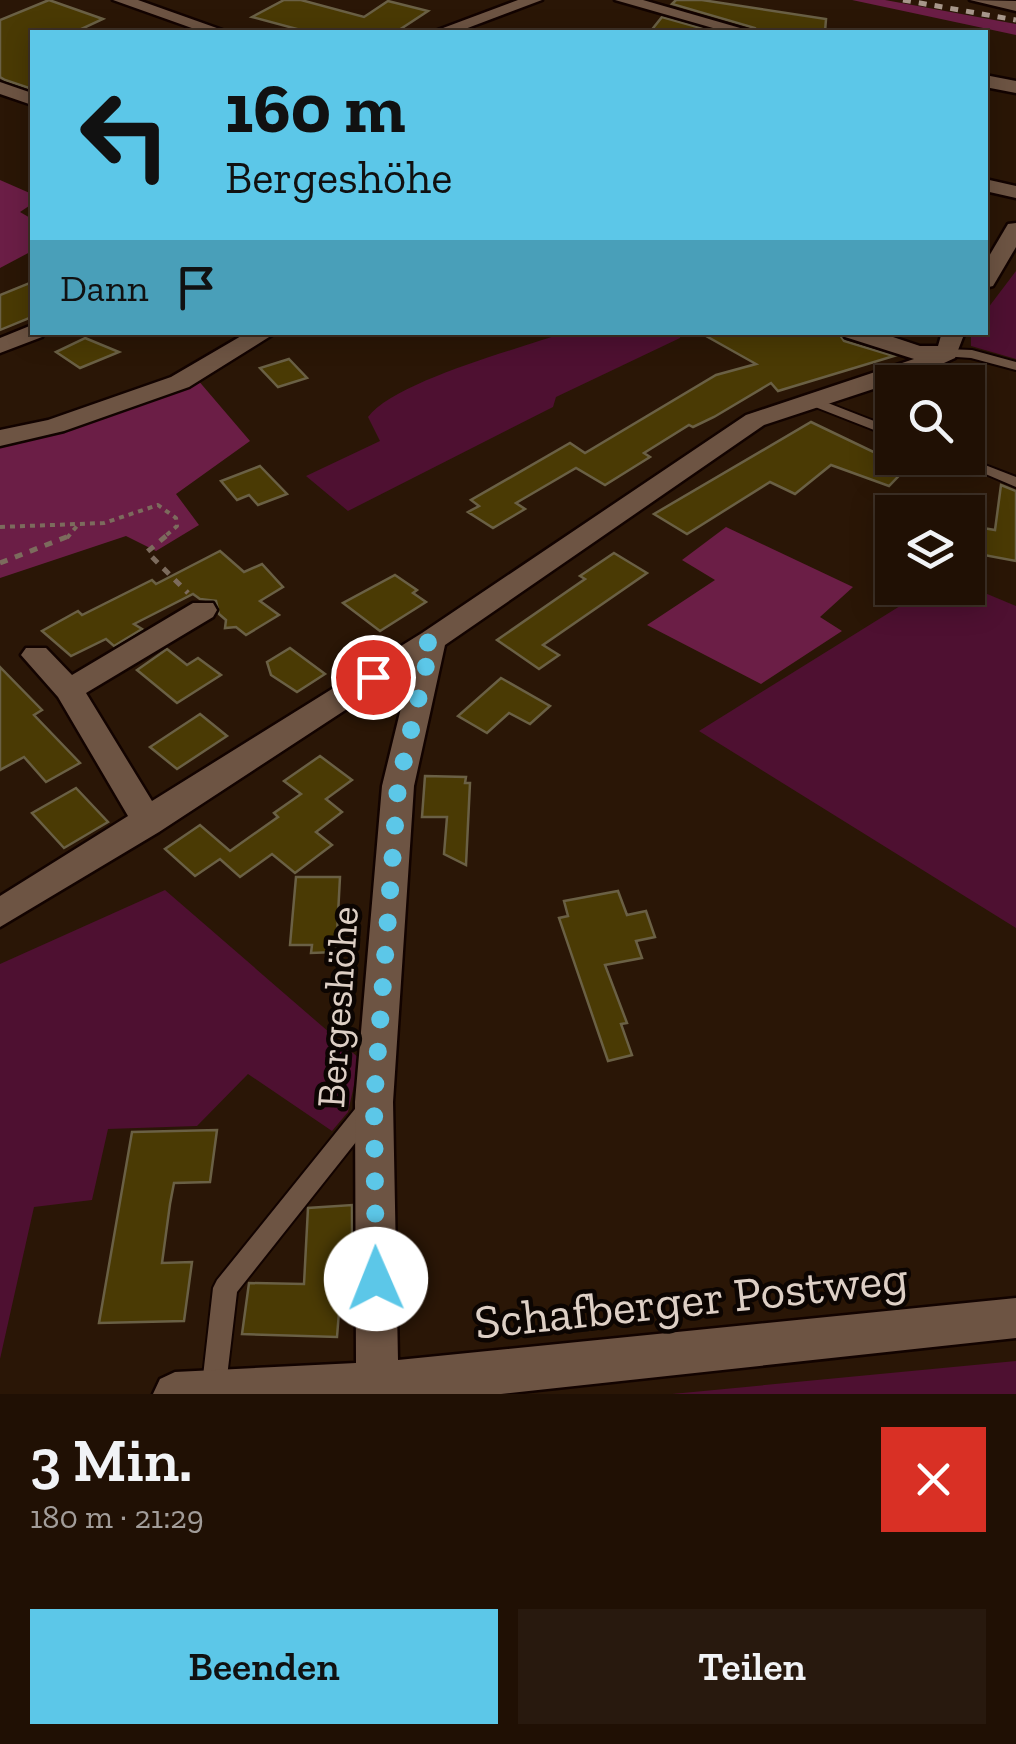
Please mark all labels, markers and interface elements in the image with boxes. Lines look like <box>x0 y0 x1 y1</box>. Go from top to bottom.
text: 160 m <box>225 66 406 150</box>
icon: left <box>60 70 190 200</box>
text: Bergeshöhe <box>225 151 452 205</box>
icon: arrive <box>169 260 224 315</box>
text: Dann <box>60 265 149 311</box>
map controls <box>875 365 985 605</box>
button: search <box>875 365 985 475</box>
button: layers <box>875 495 985 605</box>
pin <box>331 635 416 720</box>
icon: arrive <box>346 650 401 705</box>
street label: Bergeshöhe <box>306 905 368 1109</box>
position arrow <box>324 1227 428 1331</box>
street label: Schafberger Postweg <box>471 1248 911 1351</box>
text: 3 Min. <box>30 1424 192 1496</box>
button: close <box>881 1427 986 1532</box>
text: 180 m · 21:29 <box>30 1498 204 1536</box>
button: Beenden <box>30 1609 498 1724</box>
button: Teilen <box>518 1609 986 1724</box>

